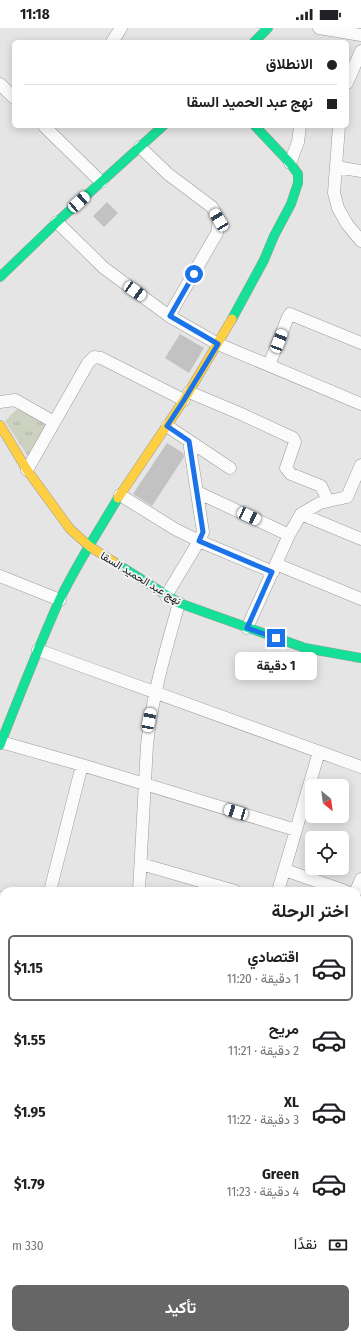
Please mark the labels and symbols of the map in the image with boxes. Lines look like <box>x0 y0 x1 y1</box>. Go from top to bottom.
car <box>66 190 92 214</box>
car <box>208 207 230 233</box>
route start <box>185 265 203 283</box>
car <box>122 279 148 303</box>
car <box>269 328 289 354</box>
car <box>236 505 262 527</box>
street label: نهج عبد الحميد السقا <box>97 549 184 609</box>
route end <box>267 629 285 647</box>
callout: 1 دقيقة <box>235 652 317 680</box>
car <box>141 707 157 733</box>
north arrow <box>305 779 349 823</box>
car <box>223 803 249 821</box>

